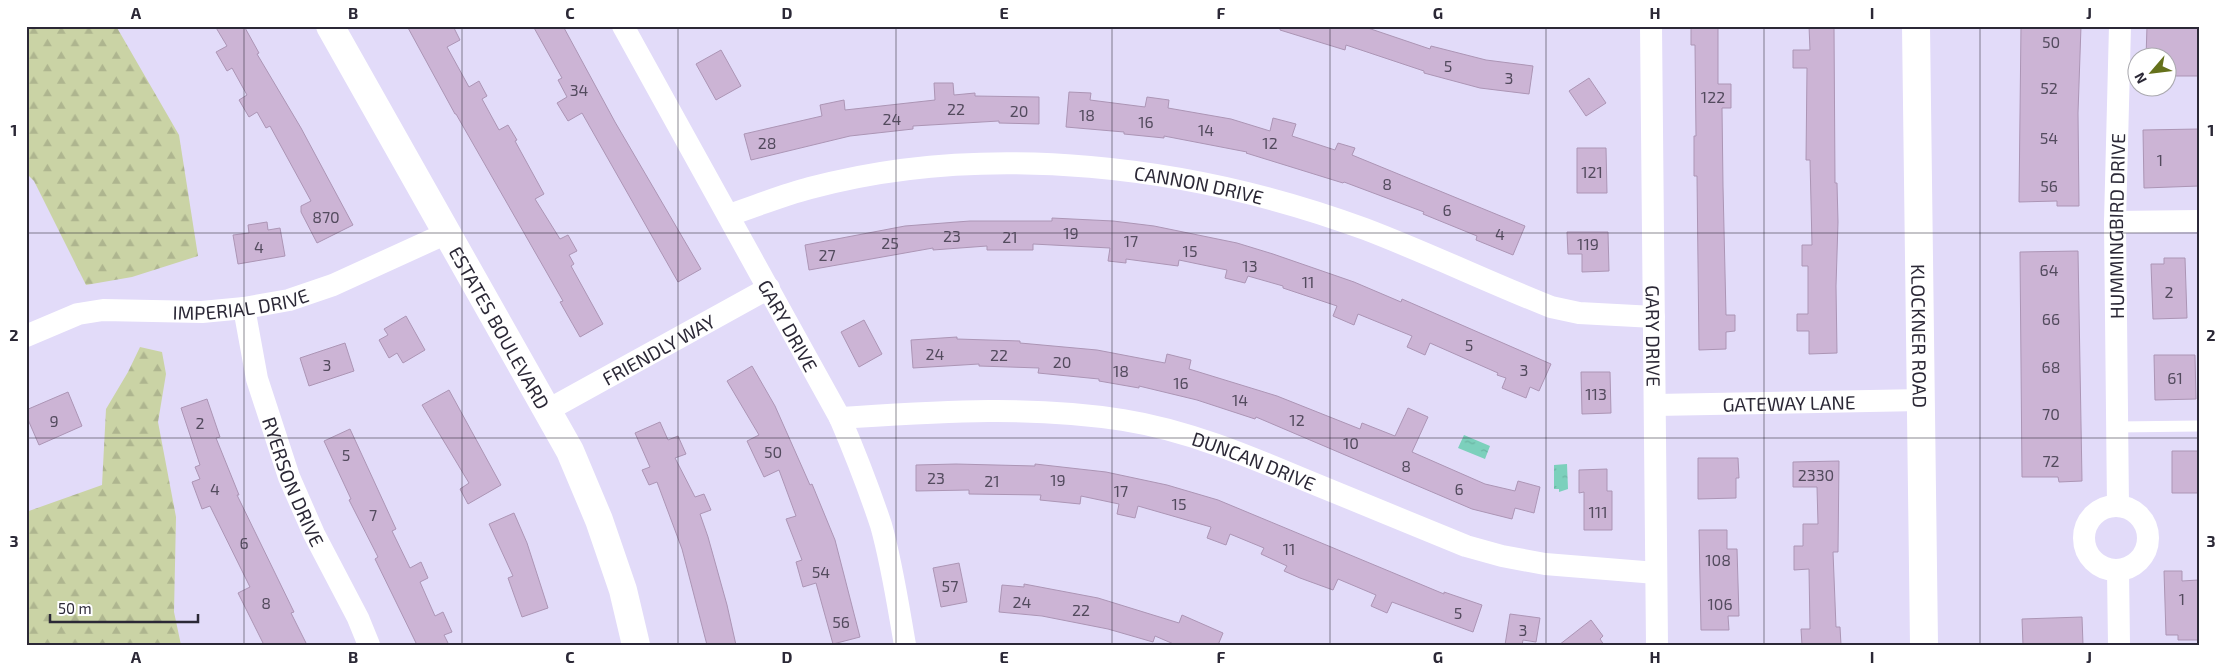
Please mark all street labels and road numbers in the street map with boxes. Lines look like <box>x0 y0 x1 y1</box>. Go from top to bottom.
street label: HUMMINGBIRD DRIVE <box>2103 133 2129 319</box>
street label: CANNON DRIVE <box>1133 160 1266 208</box>
street label: ESTATES BOULEVARD <box>445 242 555 413</box>
street label: KLOCKNER ROAD <box>1908 264 1932 408</box>
street label: GARY DRIVE <box>754 275 823 375</box>
street label: IMPERIAL DRIVE <box>172 283 312 324</box>
street label: GARY DRIVE <box>1642 285 1666 387</box>
street label: FRIENDLY WAY <box>598 309 719 389</box>
street label: GATEWAY LANE <box>1722 390 1856 415</box>
street label: RYERSON DRIVE <box>259 414 330 550</box>
street label: DUNCAN DRIVE <box>1189 426 1319 495</box>

